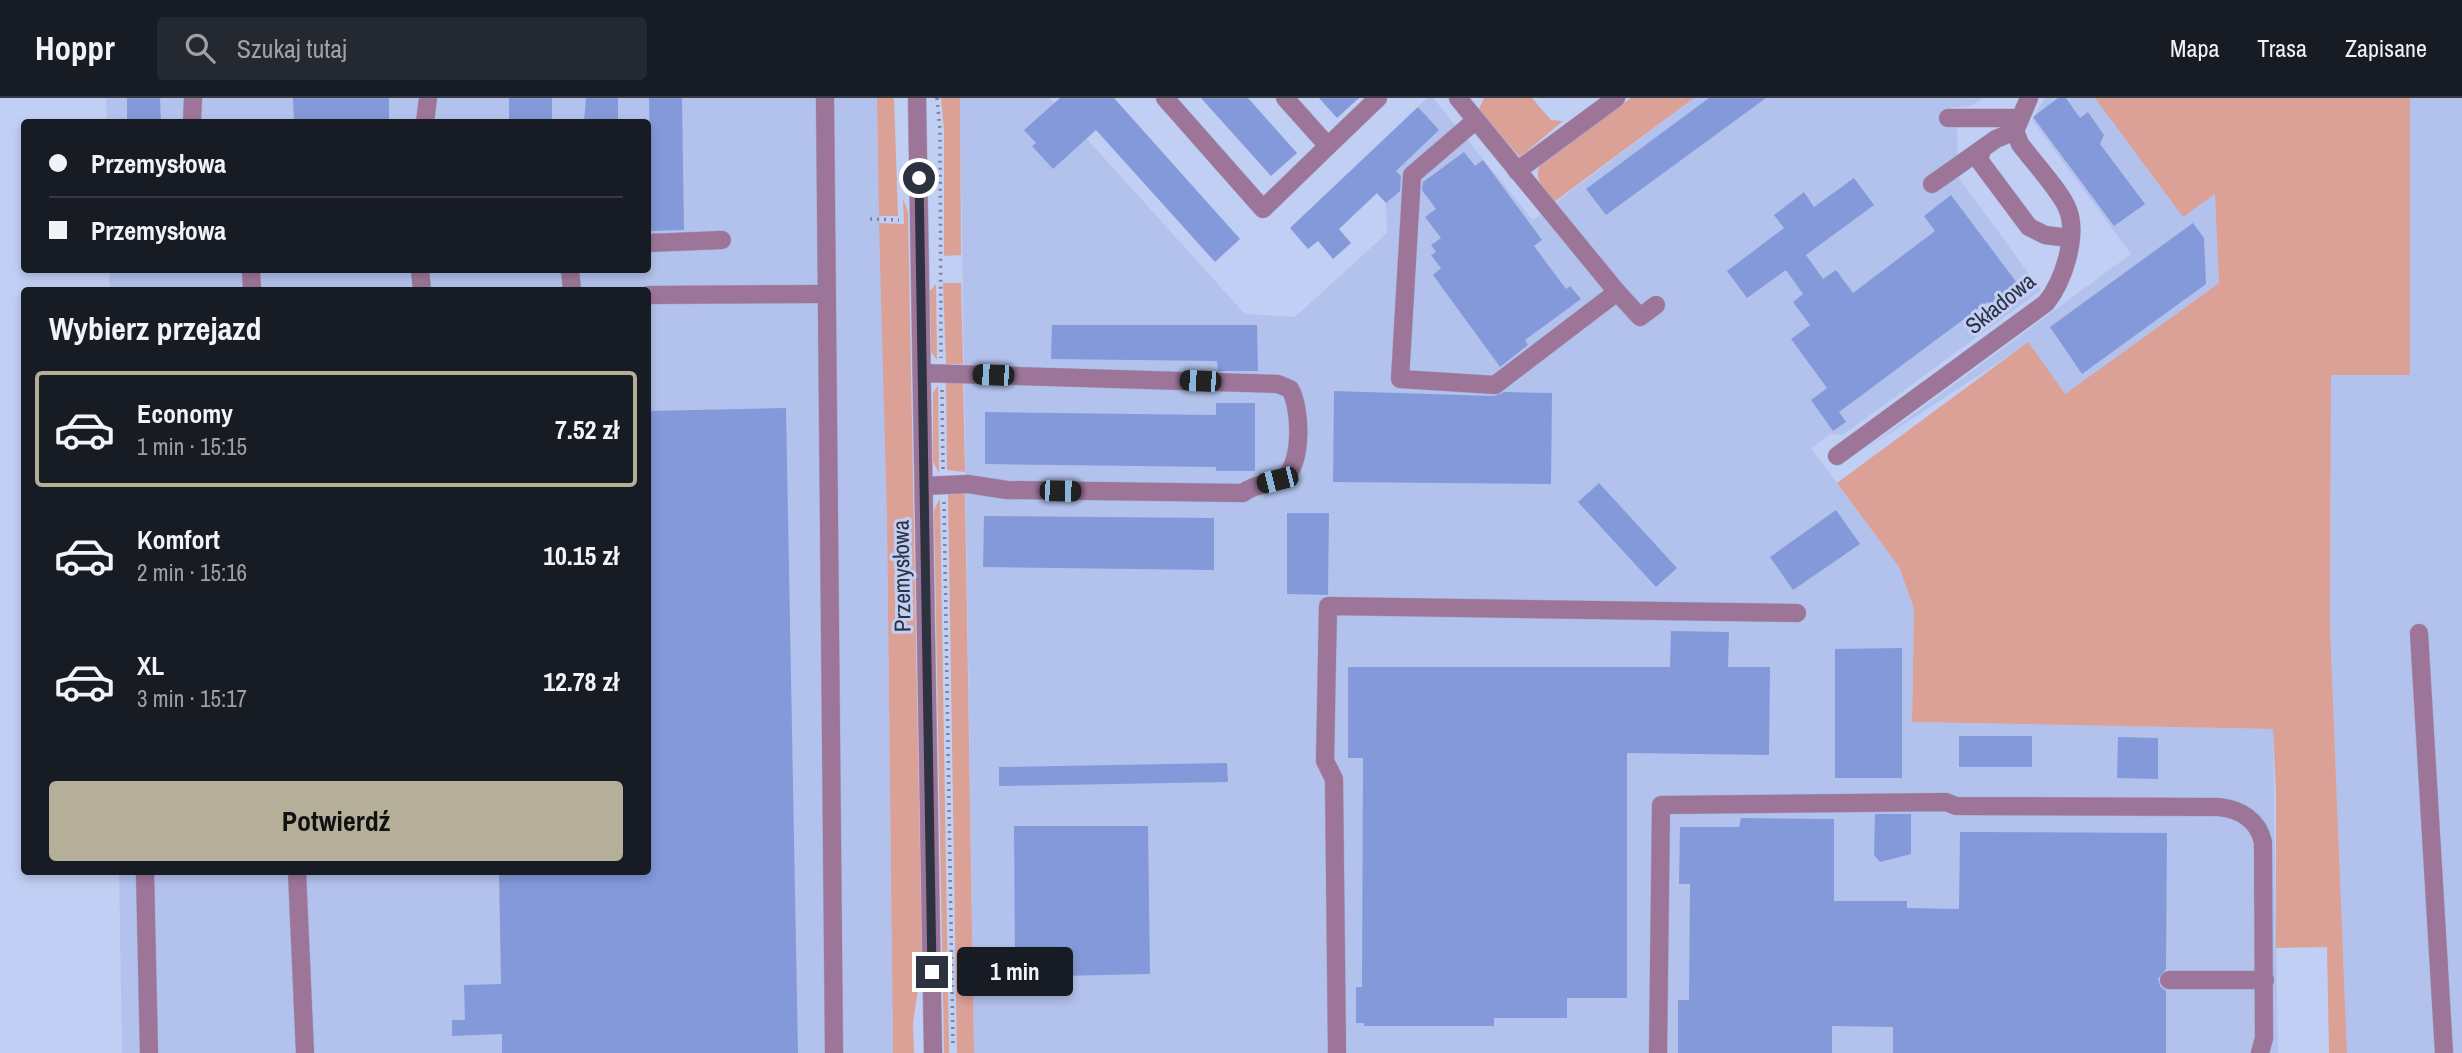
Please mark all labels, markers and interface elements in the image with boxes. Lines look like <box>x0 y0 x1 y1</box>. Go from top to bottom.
search box <box>157 17 647 80</box>
text: Hoppr <box>35 26 115 70</box>
icon: search <box>181 29 219 67</box>
text: Szukaj tutaj <box>237 31 347 66</box>
text: Mapa <box>2170 32 2219 64</box>
text: Trasa <box>2257 32 2307 64</box>
text: Zapisane <box>2345 32 2427 64</box>
text: Przemysłowa <box>91 146 226 181</box>
route start <box>903 162 935 194</box>
text: Przemysłowa <box>91 213 226 248</box>
street label: Składowa <box>1958 265 2042 341</box>
text: Wybierz przejazd <box>49 307 261 350</box>
car <box>972 364 1015 386</box>
car <box>1179 370 1222 392</box>
text: Economy <box>137 396 233 431</box>
icon: car <box>53 398 116 461</box>
text: 7.52 zł <box>555 412 619 447</box>
text: 1 min · 15:15 <box>137 431 247 462</box>
car <box>1255 465 1300 495</box>
car <box>1039 480 1082 502</box>
street label: Przemysłowa <box>885 519 917 632</box>
text: Komfort <box>137 522 220 557</box>
icon: car <box>53 524 116 587</box>
text: 10.15 zł <box>543 538 619 573</box>
text: 2 min · 15:16 <box>137 557 247 588</box>
text: XL <box>137 648 164 683</box>
icon: car <box>53 650 116 713</box>
text: 12.78 zł <box>543 664 619 699</box>
text: 3 min · 15:17 <box>137 683 247 714</box>
button: Potwierdź <box>49 781 623 861</box>
callout: 1 min <box>956 948 1072 996</box>
route end <box>916 956 948 988</box>
text: 1 min <box>990 956 1040 987</box>

